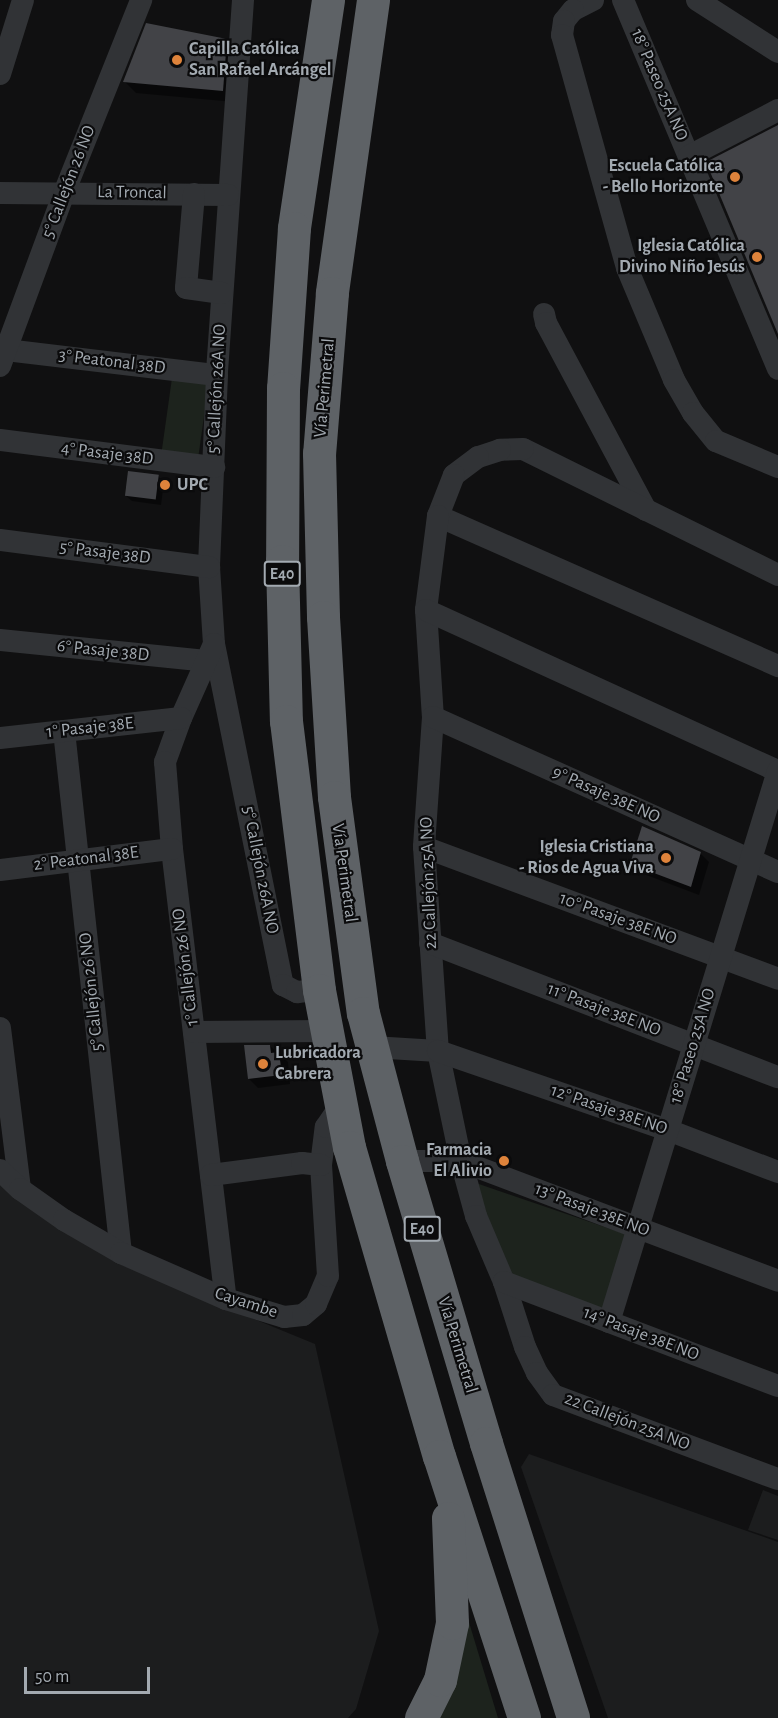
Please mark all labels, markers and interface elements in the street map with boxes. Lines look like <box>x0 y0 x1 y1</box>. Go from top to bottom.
street label: 18° Paseo 25A NO <box>626 26 692 144</box>
place label: Capilla Católica San Rafael Arcángel <box>189 39 332 82</box>
marker: Capilla Católica San Rafael Arcángel <box>170 53 184 67</box>
street label: 5° Callejón 26 NO <box>38 122 100 242</box>
place label: Escuela Católica - Bello Horizonte <box>603 156 723 198</box>
marker: Escuela Católica - Bello Horizonte <box>728 170 742 184</box>
street label: La Troncal <box>97 182 167 204</box>
place label: Iglesia Católica Divino Niño Jesús <box>619 236 745 278</box>
marker: Iglesia Católica Divino Niño Jesús <box>750 250 764 264</box>
street label: 5° Callejón 26A NO <box>203 324 231 454</box>
street label: Vía Perimetral <box>310 337 340 439</box>
street label: 3° Peatonal 38D <box>57 345 167 379</box>
street label: 4° Pasaje 38D <box>60 438 154 470</box>
place label: UPC <box>177 474 208 496</box>
marker: UPC <box>158 478 172 492</box>
street label: 5° Pasaje 38D <box>58 537 152 569</box>
road number: E40 <box>262 561 302 587</box>
street label: 6° Pasaje 38D <box>56 635 150 667</box>
street label: 1° Pasaje 38E <box>45 713 135 743</box>
street label: 9° Pasaje 38E NO <box>549 762 663 828</box>
street label: 5° Callejón 26A NO <box>237 804 283 936</box>
street label: 22 Callejón 25A NO <box>416 816 442 950</box>
street label: Vía Perimetral <box>326 822 362 924</box>
place label: Iglesia Cristiana - Rios de Agua Viva <box>519 837 654 880</box>
street label: 2° Peatonal 38E <box>32 842 140 876</box>
marker: Iglesia Cristiana - Rios de Agua Viva <box>659 851 673 865</box>
street label: 10° Pasaje 38E NO <box>556 888 680 950</box>
street label: 1° Callejón 26 NO <box>168 907 204 1027</box>
street label: 5° Callejón 26 NO <box>75 932 109 1052</box>
street label: 11° Pasaje 38E NO <box>544 978 664 1042</box>
street label: 18° Paseo 25A NO <box>665 986 721 1106</box>
place label: Lubricadora Cabrera <box>275 1043 361 1086</box>
marker: Lubricadora Cabrera <box>256 1057 270 1071</box>
street label: 12° Pasaje 38E NO <box>548 1080 670 1140</box>
place label: Farmacia El Alivio <box>426 1140 492 1182</box>
marker: Farmacia El Alivio <box>497 1154 511 1168</box>
street label: 13° Pasaje 38E NO <box>532 1178 652 1242</box>
road number: E40 <box>402 1216 442 1242</box>
street label: Cayambe <box>212 1283 280 1323</box>
street label: Vía Perimetral <box>432 1294 482 1396</box>
street label: 14° Pasaje 38E NO <box>580 1302 702 1366</box>
street label: 22 Callejón 25A NO <box>561 1388 693 1456</box>
scale bar <box>27 1655 153 1693</box>
text: 50 m <box>35 1668 69 1686</box>

